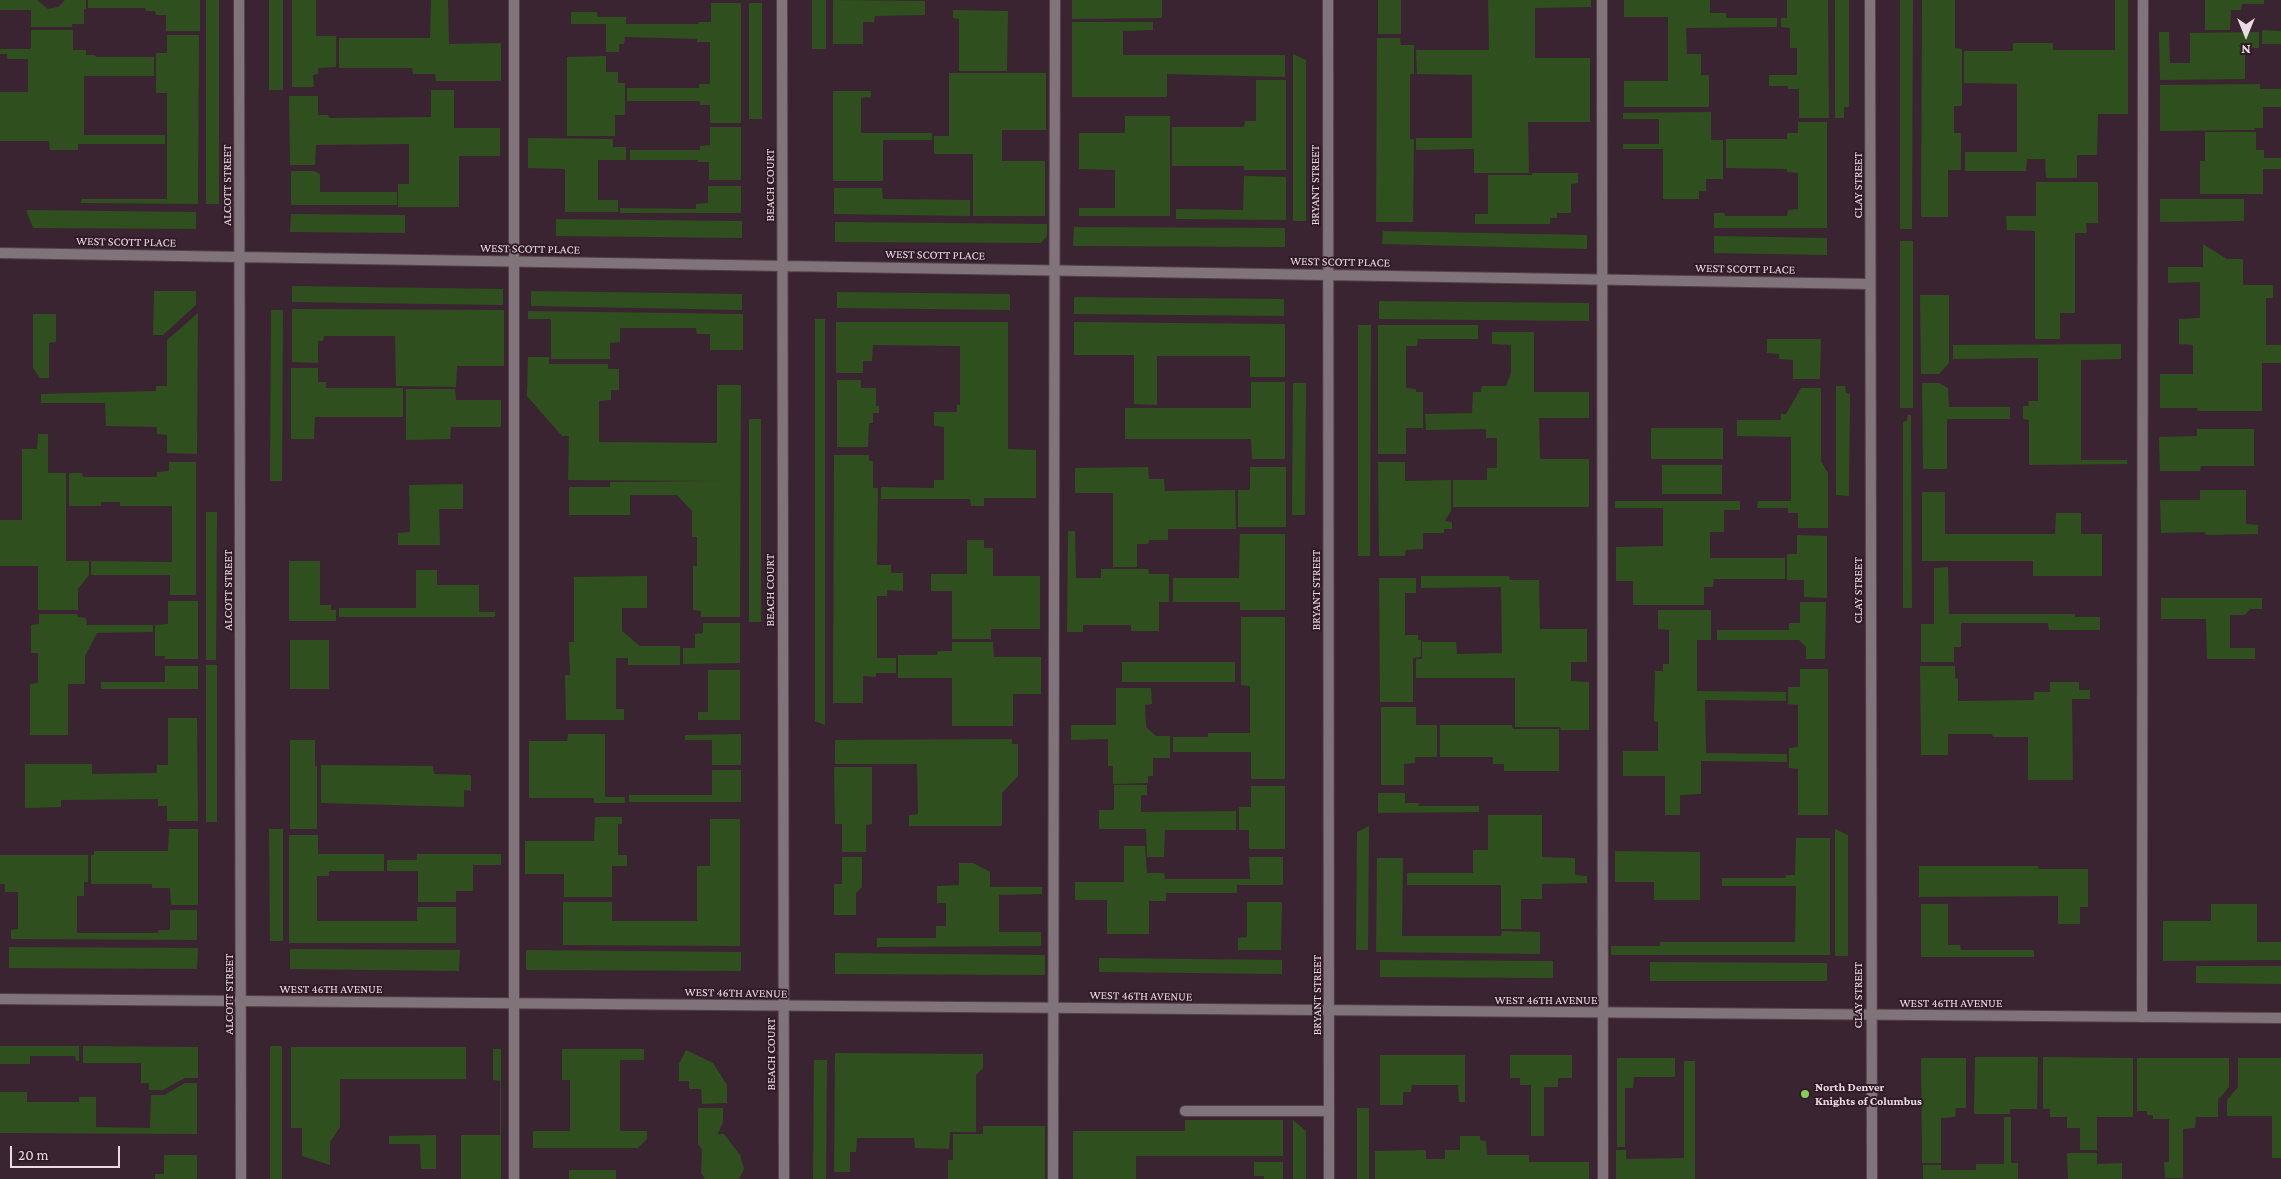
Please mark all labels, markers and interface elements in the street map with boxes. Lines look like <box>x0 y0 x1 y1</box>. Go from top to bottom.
north arrow <box>2221 10 2271 60</box>
text: N <box>2241 42 2251 58</box>
street label: ALCOTT STREET <box>220 144 234 226</box>
street label: BRYANT STREET <box>1308 145 1322 225</box>
street label: BEACH COURT <box>763 149 777 221</box>
street label: CLAY STREET <box>1851 152 1865 218</box>
street label: WEST SCOTT PLACE <box>76 234 176 250</box>
street label: WEST SCOTT PLACE <box>480 241 580 257</box>
street label: WEST SCOTT PLACE <box>885 247 985 263</box>
street label: WEST SCOTT PLACE <box>1290 254 1390 270</box>
street label: WEST SCOTT PLACE <box>1695 261 1795 277</box>
street label: ALCOTT STREET <box>221 549 235 631</box>
street label: BRYANT STREET <box>1309 550 1323 630</box>
street label: BEACH COURT <box>763 554 777 626</box>
street label: CLAY STREET <box>1851 557 1865 623</box>
street label: ALCOTT STREET <box>222 953 236 1035</box>
street label: BRYANT STREET <box>1310 955 1324 1035</box>
street label: CLAY STREET <box>1851 962 1865 1028</box>
street label: WEST 46TH AVENUE <box>280 982 382 996</box>
street label: WEST 46TH AVENUE <box>684 985 788 1001</box>
street label: WEST 46TH AVENUE <box>1089 988 1193 1004</box>
street label: WEST 46TH AVENUE <box>1495 993 1597 1007</box>
street label: WEST 46TH AVENUE <box>1900 996 2002 1010</box>
street label: BEACH COURT <box>764 1018 778 1090</box>
place label: North Denver Knights of Columbus <box>1815 1080 1922 1108</box>
marker: North Denver Knights of Columbus <box>1799 1088 1811 1100</box>
scale bar <box>12 1136 122 1168</box>
text: 20 m <box>18 1147 49 1163</box>

